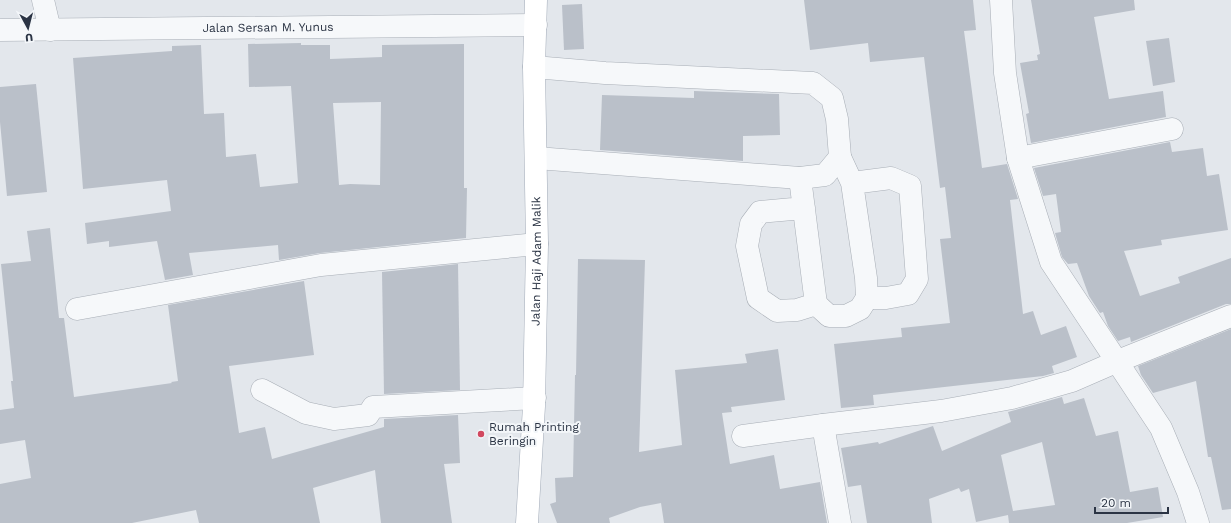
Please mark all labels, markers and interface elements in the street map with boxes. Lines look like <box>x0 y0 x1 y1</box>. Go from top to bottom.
north arrow <box>8 8 48 48</box>
street label: Jalan Sersan M. Yunus <box>202 20 334 35</box>
text: U <box>24 31 34 44</box>
street label: Jalan Haji Adam Malik <box>528 196 544 326</box>
place label: Rumah Printing Beringin <box>489 420 579 448</box>
marker: Rumah Printing Beringin <box>476 429 486 439</box>
scale bar <box>1095 489 1168 515</box>
text: 20 m <box>1101 496 1131 510</box>

